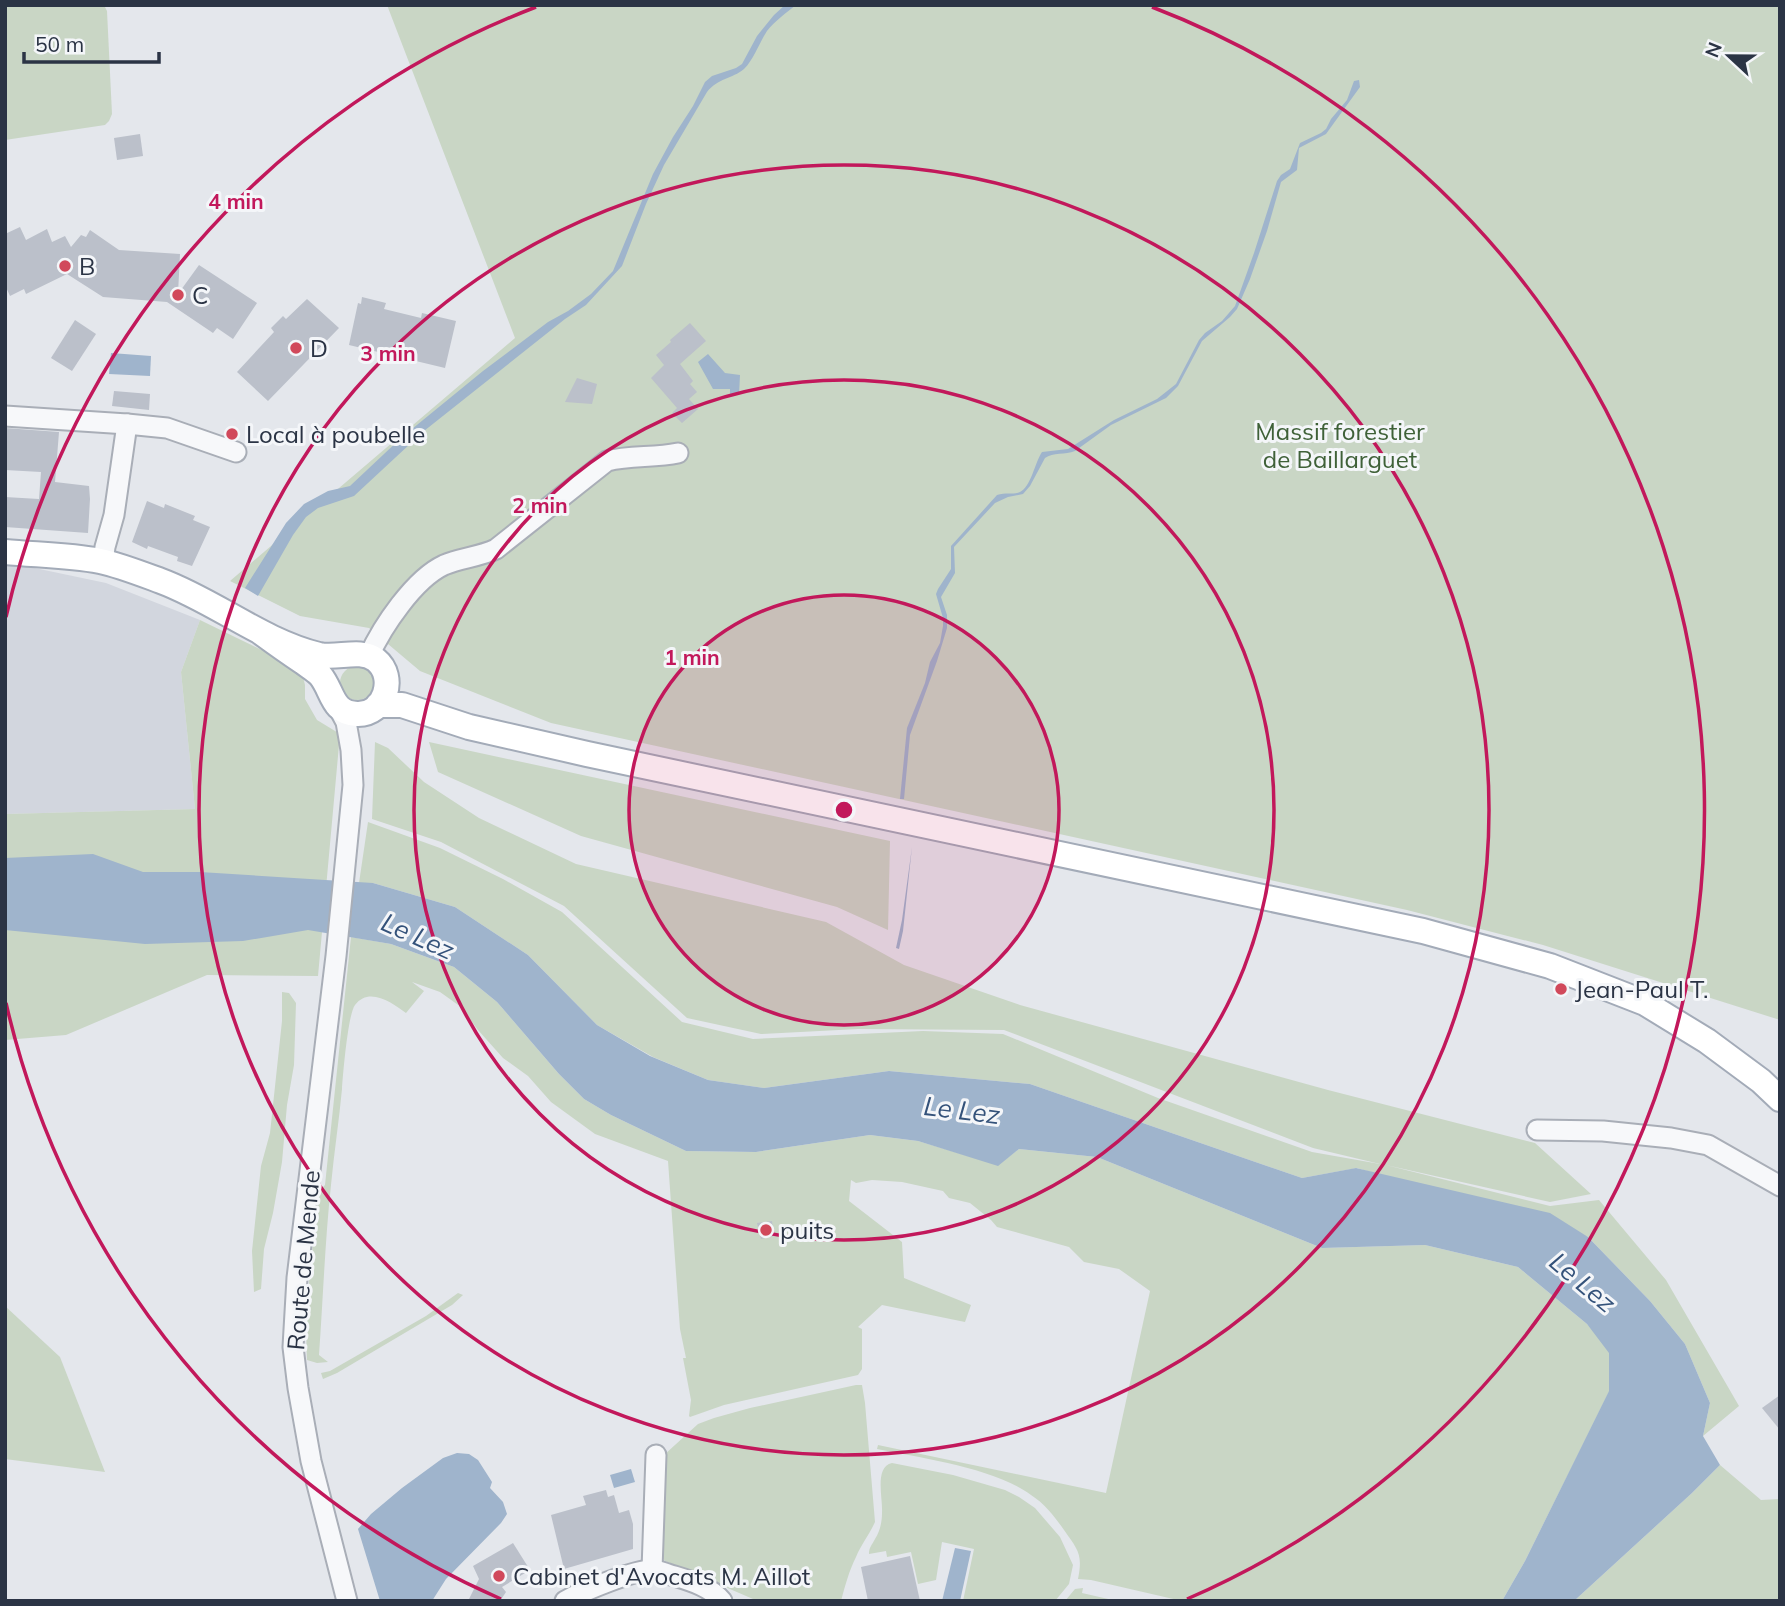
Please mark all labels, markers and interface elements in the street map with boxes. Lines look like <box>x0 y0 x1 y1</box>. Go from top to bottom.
scale bar <box>24 21 159 65</box>
north arrow <box>1694 21 1764 91</box>
text: 50 m <box>35 31 84 57</box>
text: N <box>1699 38 1727 61</box>
text: 4 min <box>208 188 264 214</box>
place label: B <box>79 251 95 281</box>
marker: B <box>57 258 73 274</box>
place label: C <box>192 280 208 310</box>
marker: C <box>170 287 186 303</box>
place label: D <box>310 333 328 363</box>
marker: D <box>288 340 304 356</box>
text: 3 min <box>360 340 416 366</box>
park label: Massif forestier de Baillarguet <box>1255 416 1425 474</box>
place label: Local à poubelle <box>246 419 425 449</box>
marker: Local à poubelle <box>224 426 240 442</box>
text: 2 min <box>512 492 568 518</box>
text: 1 min <box>664 644 720 670</box>
centre of rings <box>832 798 856 822</box>
water label: Le Lez <box>376 905 460 967</box>
place label: Jean-Paul T. <box>1575 974 1709 1004</box>
marker: Jean-Paul T. <box>1553 981 1569 997</box>
water label: Le Lez <box>922 1089 1003 1131</box>
street label: Route de Mende <box>280 1169 326 1351</box>
place label: puits <box>780 1215 834 1245</box>
marker: puits <box>758 1222 774 1238</box>
water label: Le Lez <box>1543 1245 1623 1320</box>
place label: Cabinet d'Avocats M. Aillot <box>513 1561 810 1591</box>
marker: Cabinet d'Avocats M. Aillot <box>491 1568 507 1584</box>

